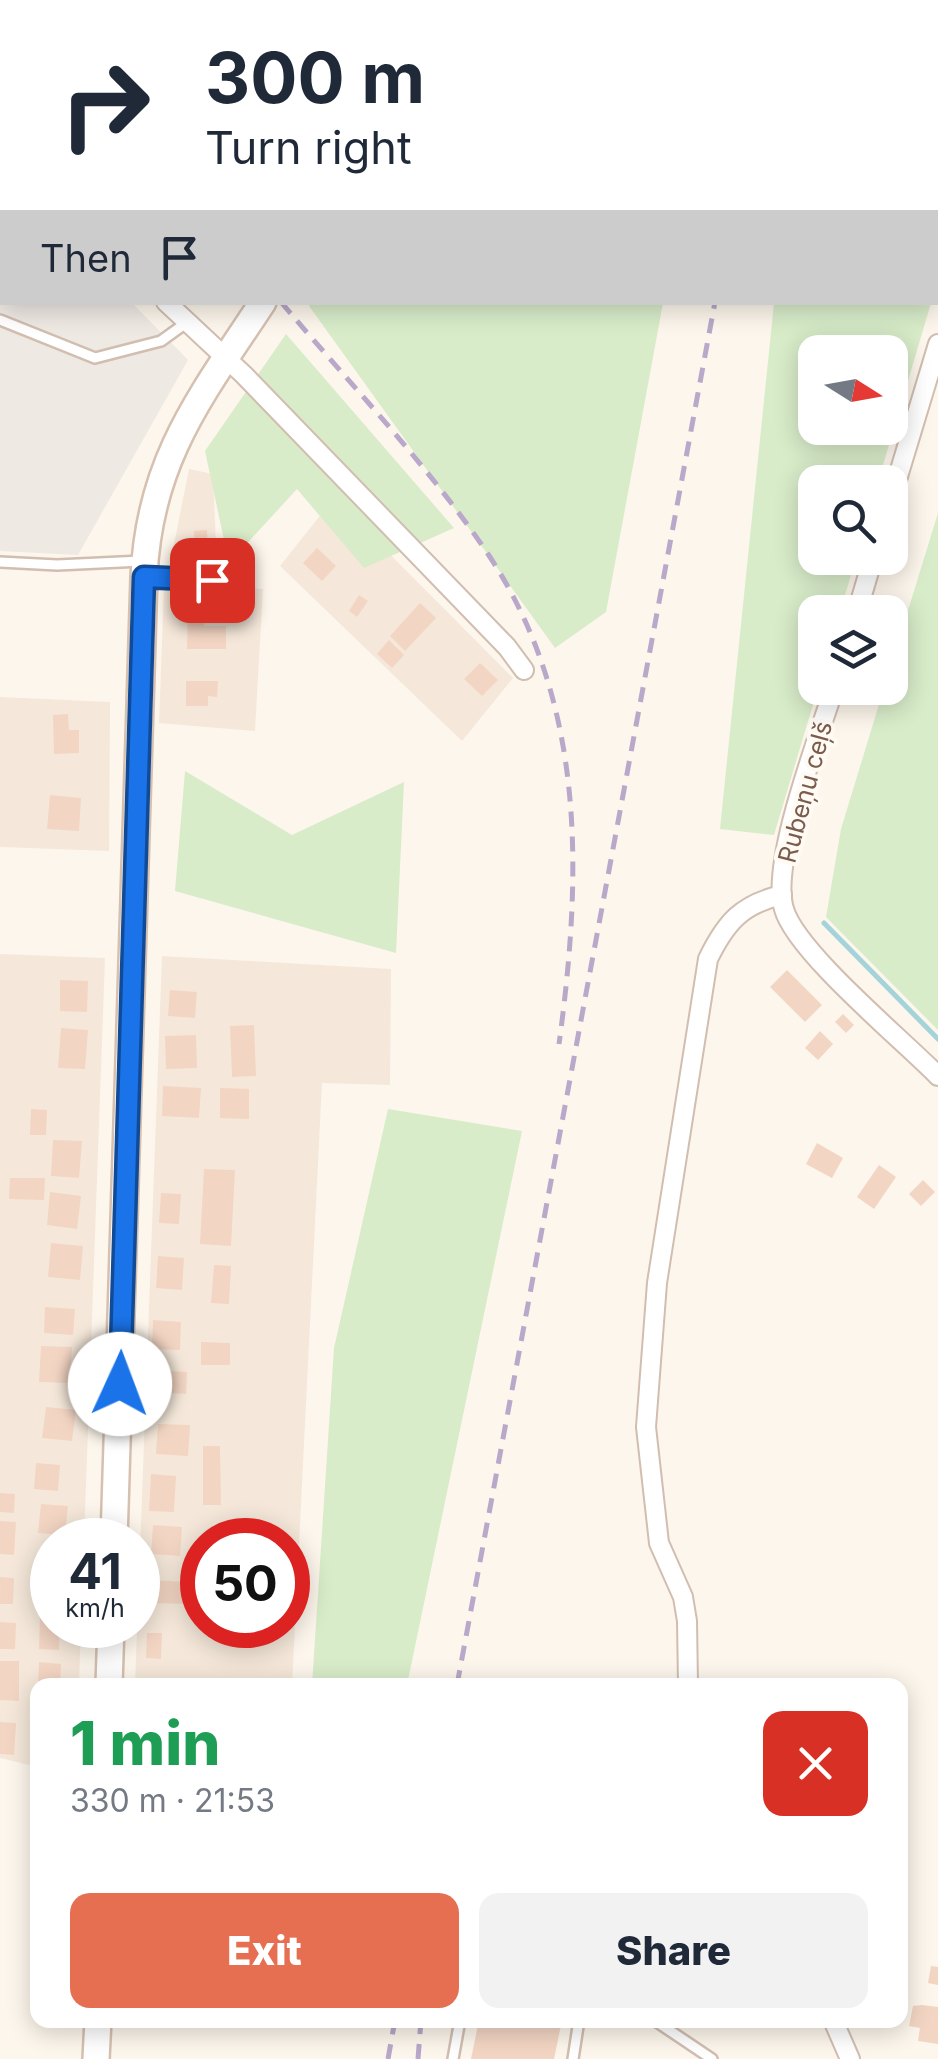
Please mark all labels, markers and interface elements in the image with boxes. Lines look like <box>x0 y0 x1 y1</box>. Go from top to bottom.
text: 300 m <box>205 35 425 120</box>
icon: right <box>40 40 170 170</box>
text: Turn right <box>205 120 412 175</box>
icon: arrive <box>152 230 207 285</box>
text: Then <box>40 235 132 281</box>
north arrow <box>798 335 908 445</box>
map controls <box>798 335 908 705</box>
button: search <box>798 465 908 575</box>
pin <box>170 538 255 623</box>
icon: arrive <box>185 553 240 608</box>
button: layers <box>798 595 908 705</box>
street label: Rubeņu ceļš <box>772 718 839 866</box>
position arrow <box>68 1332 172 1436</box>
speed limit sign: 50 <box>180 1518 310 1648</box>
text: 41 <box>68 1541 122 1601</box>
text: km/h <box>65 1593 125 1623</box>
text: 1 min <box>70 1707 220 1779</box>
button: close <box>763 1711 868 1816</box>
text: 330 m · 21:53 <box>70 1781 275 1820</box>
button: Exit <box>70 1893 459 2008</box>
button: Share <box>479 1893 868 2008</box>

